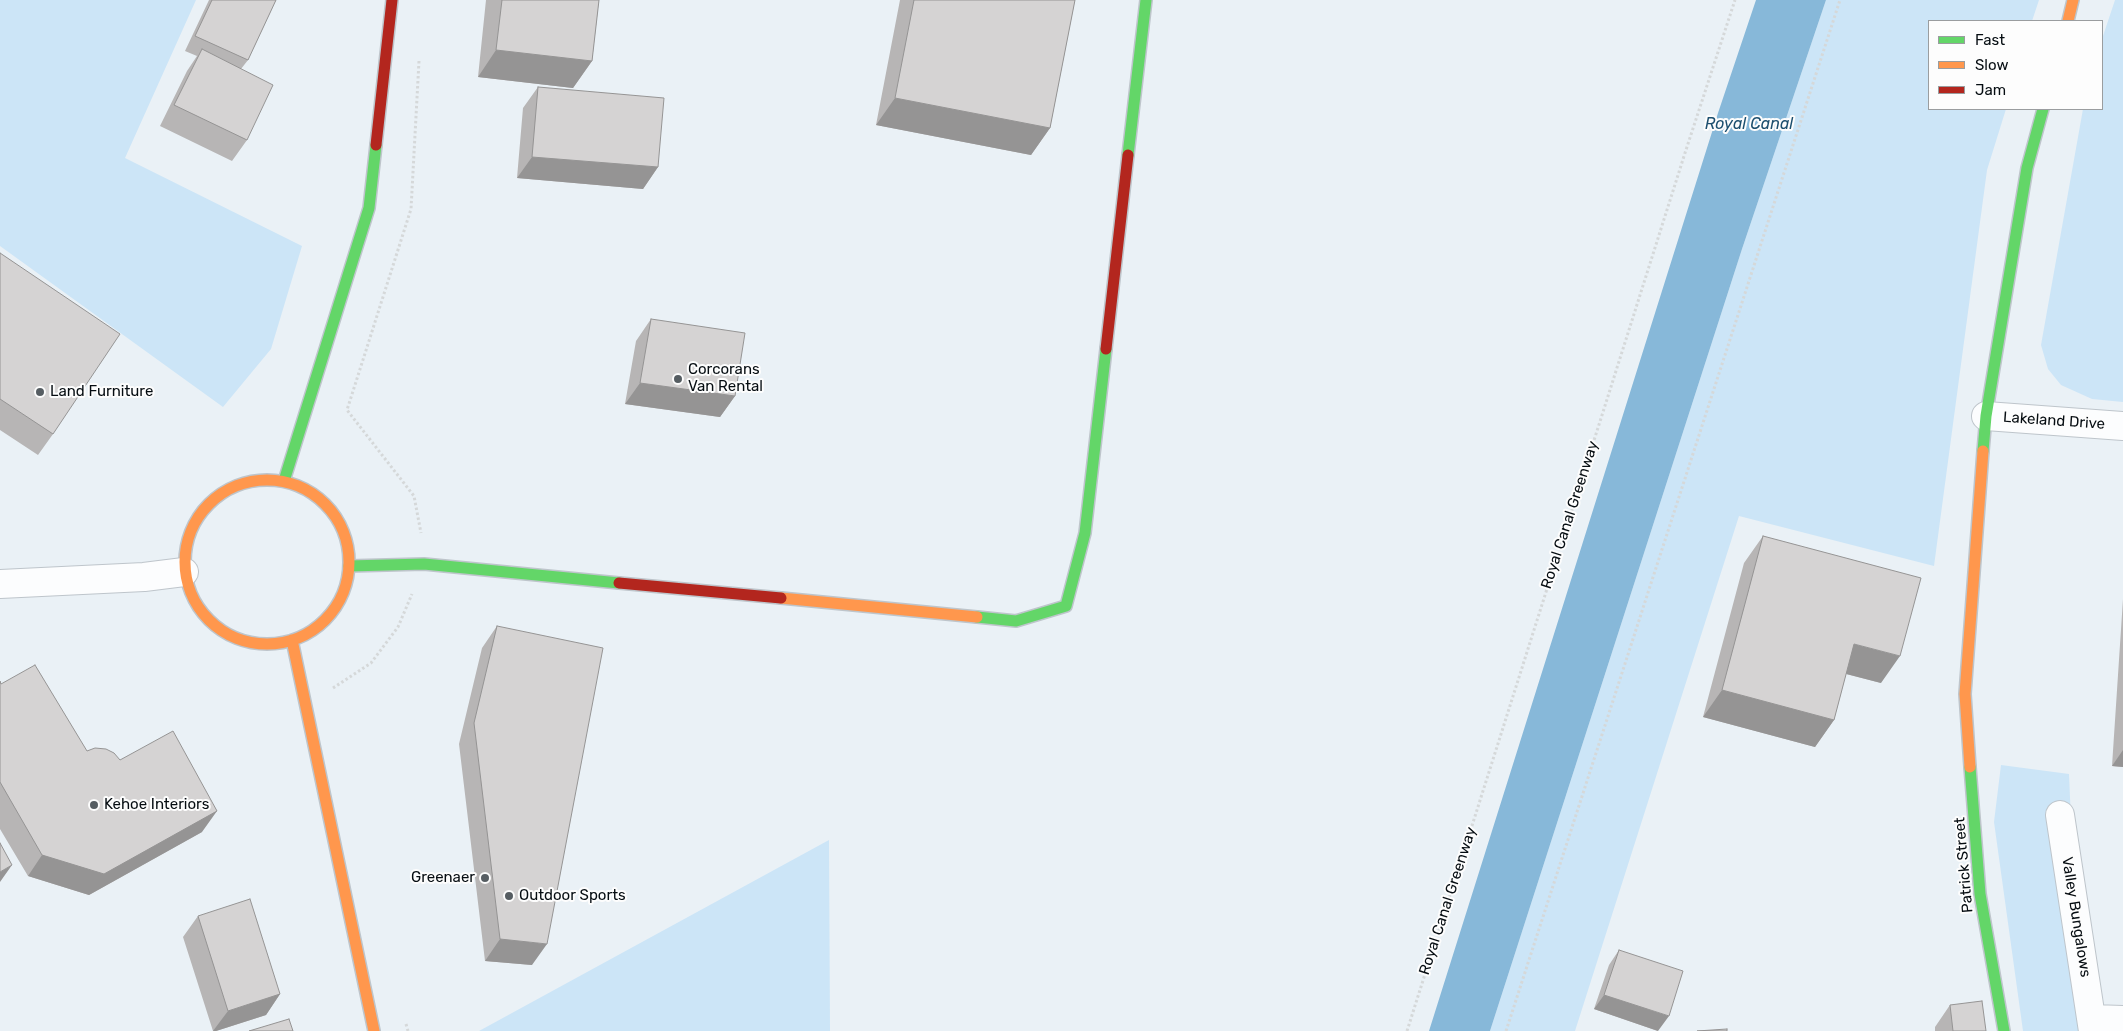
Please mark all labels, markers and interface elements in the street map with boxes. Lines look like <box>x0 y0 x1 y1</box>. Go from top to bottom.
legend <box>1928 20 2103 110</box>
text: Fast <box>1975 31 2005 49</box>
text: Slow <box>1975 56 2008 74</box>
text: Jam <box>1975 81 2006 99</box>
water label: Royal Canal <box>1705 114 1793 134</box>
place label: Corcorans Van Rental <box>688 361 763 396</box>
marker: Corcorans Van Rental <box>672 373 684 385</box>
place label: Land Furniture <box>50 383 153 401</box>
marker: Land Furniture <box>34 386 46 398</box>
street label: Lakeland Drive <box>2002 408 2106 434</box>
street label: Royal Canal Greenway <box>1538 439 1602 591</box>
place label: Kehoe Interiors <box>104 796 209 814</box>
marker: Kehoe Interiors <box>88 799 100 811</box>
street label: Patrick Street <box>1951 816 1977 914</box>
street label: Royal Canal Greenway <box>1416 825 1480 977</box>
street label: Valley Bungalows <box>2058 856 2094 978</box>
place label: Greenaer <box>411 869 475 887</box>
marker: Greenaer <box>479 872 491 884</box>
place label: Outdoor Sports <box>519 887 626 905</box>
marker: Outdoor Sports <box>503 890 515 902</box>

